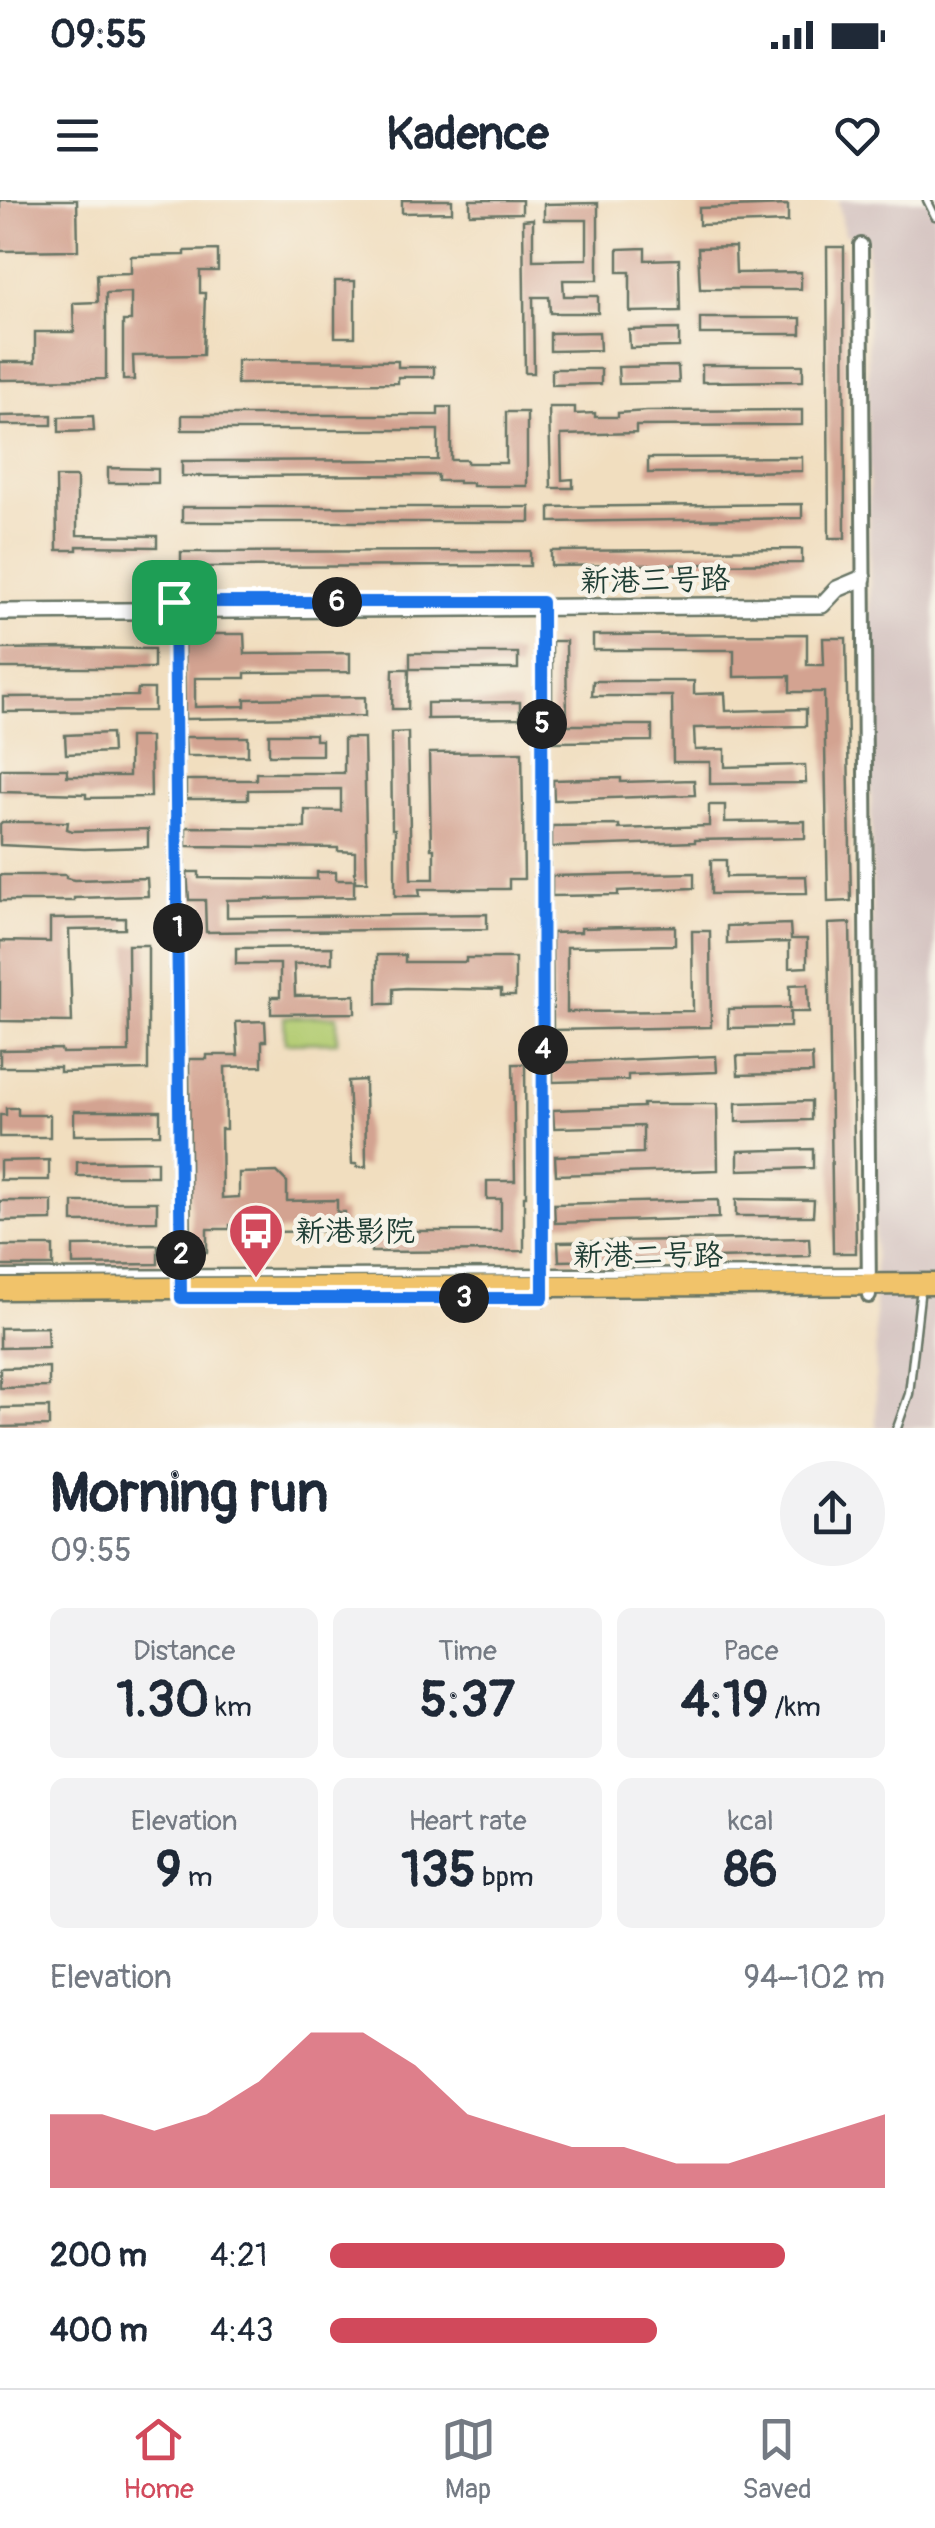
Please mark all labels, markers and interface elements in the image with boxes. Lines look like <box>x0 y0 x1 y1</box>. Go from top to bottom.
text: 09:55 <box>50 11 147 59</box>
text: Kadence <box>386 107 549 163</box>
icon: menu <box>50 108 105 163</box>
icon: heart <box>830 108 885 163</box>
pin <box>132 560 217 645</box>
street label: 新港三号路 <box>580 561 730 600</box>
icon: arrive <box>147 575 202 630</box>
pin: 6 <box>312 577 362 627</box>
text: 6 <box>329 584 345 619</box>
pin: 5 <box>517 699 567 749</box>
text: 5 <box>534 706 550 741</box>
pin: 1 <box>153 903 203 953</box>
text: 1 <box>173 910 183 945</box>
pin: 4 <box>518 1025 568 1075</box>
text: 4 <box>535 1032 551 1067</box>
bus stop icon: 新港影院 <box>226 1201 286 1280</box>
place label: 新港影院 <box>295 1213 415 1250</box>
pin: 2 <box>156 1230 206 1280</box>
text: 2 <box>173 1237 189 1272</box>
street label: 新港二号路 <box>573 1237 723 1274</box>
pin: 3 <box>439 1273 489 1323</box>
text: 3 <box>456 1280 472 1315</box>
text: Morning run <box>50 1459 328 1528</box>
button: share <box>780 1461 885 1566</box>
text: 09:55 <box>50 1531 132 1571</box>
text: Distance <box>133 1634 235 1669</box>
text: Time <box>438 1634 497 1669</box>
text: Pace <box>723 1634 779 1669</box>
text: 1.30 <box>117 1669 209 1732</box>
text: 5:37 <box>420 1669 515 1732</box>
text: 4:19 <box>681 1669 768 1732</box>
text: km <box>209 1690 252 1725</box>
text: /km <box>768 1690 821 1725</box>
text: Elevation <box>131 1804 238 1839</box>
text: Heart rate <box>408 1804 527 1839</box>
text: kcal <box>728 1804 774 1839</box>
text: 9 <box>156 1839 182 1902</box>
text: 135 <box>401 1839 476 1902</box>
text: 86 <box>724 1839 778 1902</box>
text: m <box>182 1860 213 1895</box>
text: bpm <box>476 1860 534 1895</box>
text: Elevation <box>50 1958 172 1998</box>
text: 94–102 m <box>743 1958 885 1998</box>
text: 200 m <box>50 2236 147 2276</box>
text: 4:21 <box>210 2236 268 2276</box>
text: 400 m <box>50 2311 148 2351</box>
text: 4:43 <box>210 2311 274 2351</box>
tab: Home <box>123 2412 194 2507</box>
tab: Map <box>441 2412 496 2507</box>
tab: Saved <box>742 2412 812 2507</box>

